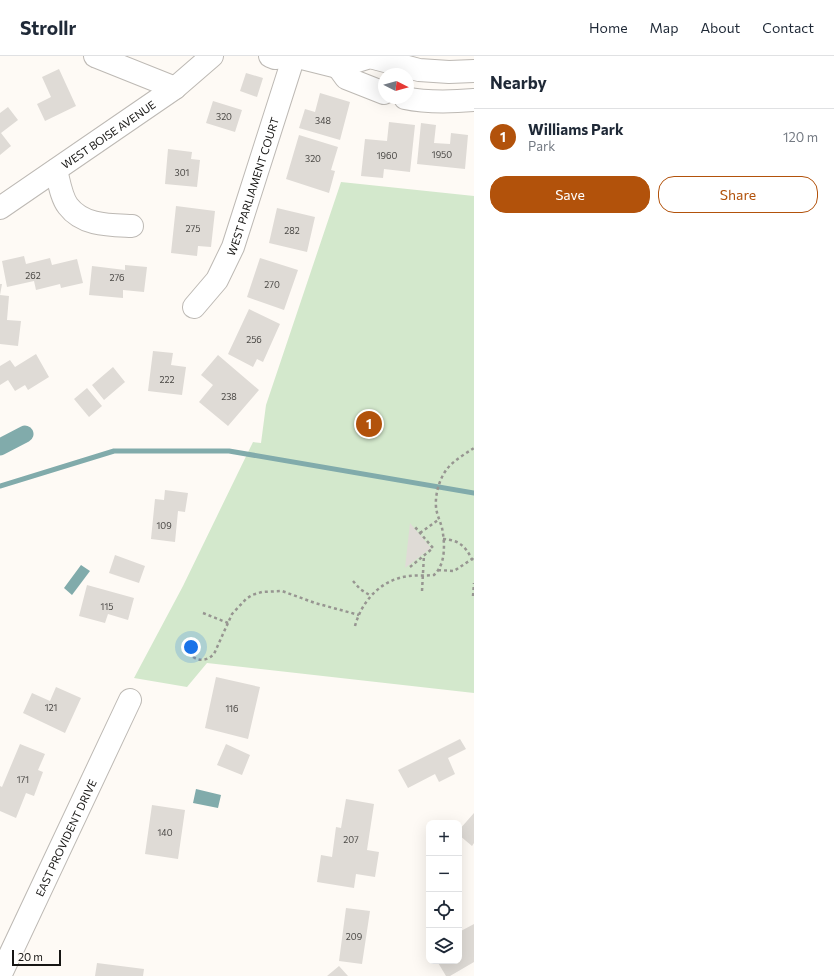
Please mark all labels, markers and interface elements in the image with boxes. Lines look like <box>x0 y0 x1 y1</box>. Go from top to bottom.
text: Strollr <box>20 16 76 39</box>
text: Home <box>589 19 628 36</box>
text: Map <box>650 19 678 36</box>
text: About <box>700 19 740 36</box>
text: Contact <box>762 19 814 36</box>
north arrow <box>378 68 414 104</box>
text: Nearby <box>490 72 547 93</box>
street label: WEST BOISE AVENUE <box>58 97 158 171</box>
house number: 320 <box>216 111 232 122</box>
street label: WEST PARLIAMENT COURT <box>223 115 281 258</box>
house number: 348 <box>315 115 331 126</box>
text: Williams Park <box>528 120 624 138</box>
text: 1 <box>500 129 506 145</box>
text: 120 m <box>783 129 818 145</box>
text: Park <box>528 138 555 154</box>
house number: 1950 <box>432 149 452 160</box>
house number: 1960 <box>377 150 397 161</box>
house number: 320 <box>305 153 321 164</box>
house number: 301 <box>175 167 189 178</box>
button: Save <box>490 176 650 213</box>
button: Share <box>658 176 818 213</box>
house number: 275 <box>186 223 200 234</box>
house number: 282 <box>284 225 300 236</box>
house number: 262 <box>25 270 41 281</box>
house number: 276 <box>109 272 125 283</box>
house number: 270 <box>264 279 280 290</box>
house number: 256 <box>246 334 262 345</box>
house number: 222 <box>160 374 174 385</box>
house number: 238 <box>221 391 237 402</box>
pin: 1 <box>356 409 382 439</box>
house number: 109 <box>156 520 172 531</box>
house number: 115 <box>101 601 113 612</box>
your location <box>181 637 201 657</box>
house number: 121 <box>45 702 57 713</box>
house number: 116 <box>225 703 239 714</box>
house number: 171 <box>17 774 29 785</box>
street label: EAST PROVIDENT DRIVE <box>32 777 98 898</box>
map controls <box>426 820 462 964</box>
button: + <box>426 820 462 856</box>
house number: 140 <box>157 827 173 838</box>
house number: 207 <box>343 834 359 845</box>
button: − <box>426 856 462 892</box>
button: locate <box>426 892 462 928</box>
button: layers <box>426 928 462 964</box>
house number: 209 <box>346 931 362 942</box>
scale bar <box>12 948 61 967</box>
text: 20 m <box>18 950 43 963</box>

